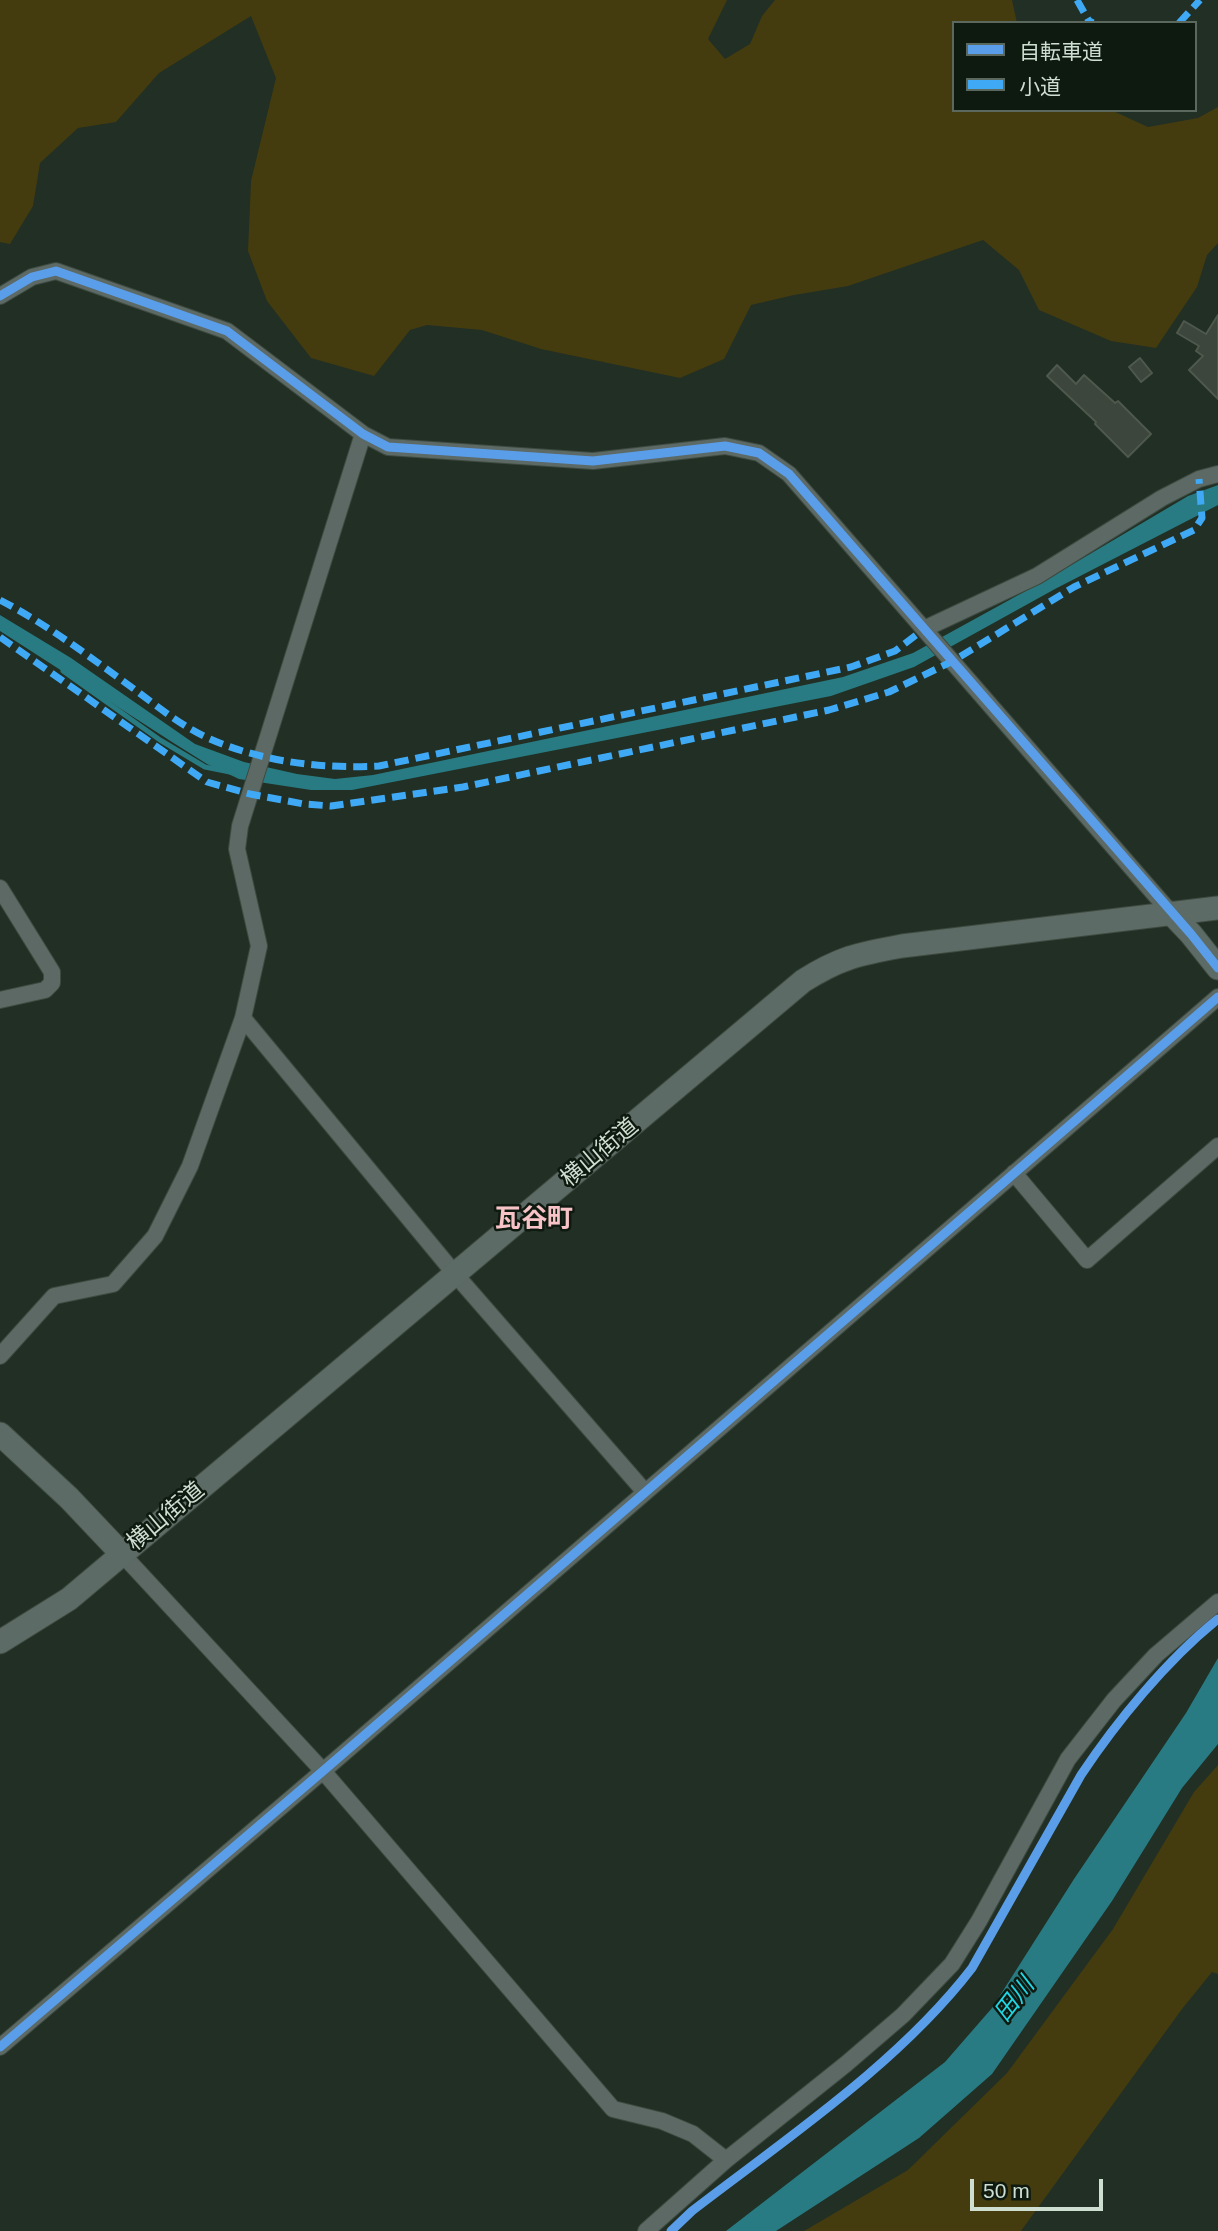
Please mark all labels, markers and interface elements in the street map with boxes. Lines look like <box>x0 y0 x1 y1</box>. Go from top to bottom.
legend <box>952 21 1197 112</box>
text: 自転車道 <box>1019 40 1103 63</box>
text: 小道 <box>1019 75 1061 98</box>
street label: 横山街道 <box>556 1113 644 1193</box>
district label: 瓦谷町 <box>495 1204 573 1236</box>
street label: 横山街道 <box>122 1477 210 1557</box>
water label: 田川 <box>989 1972 1041 2028</box>
scale bar <box>973 2164 1106 2208</box>
text: 50 m <box>983 2179 1030 2202</box>

